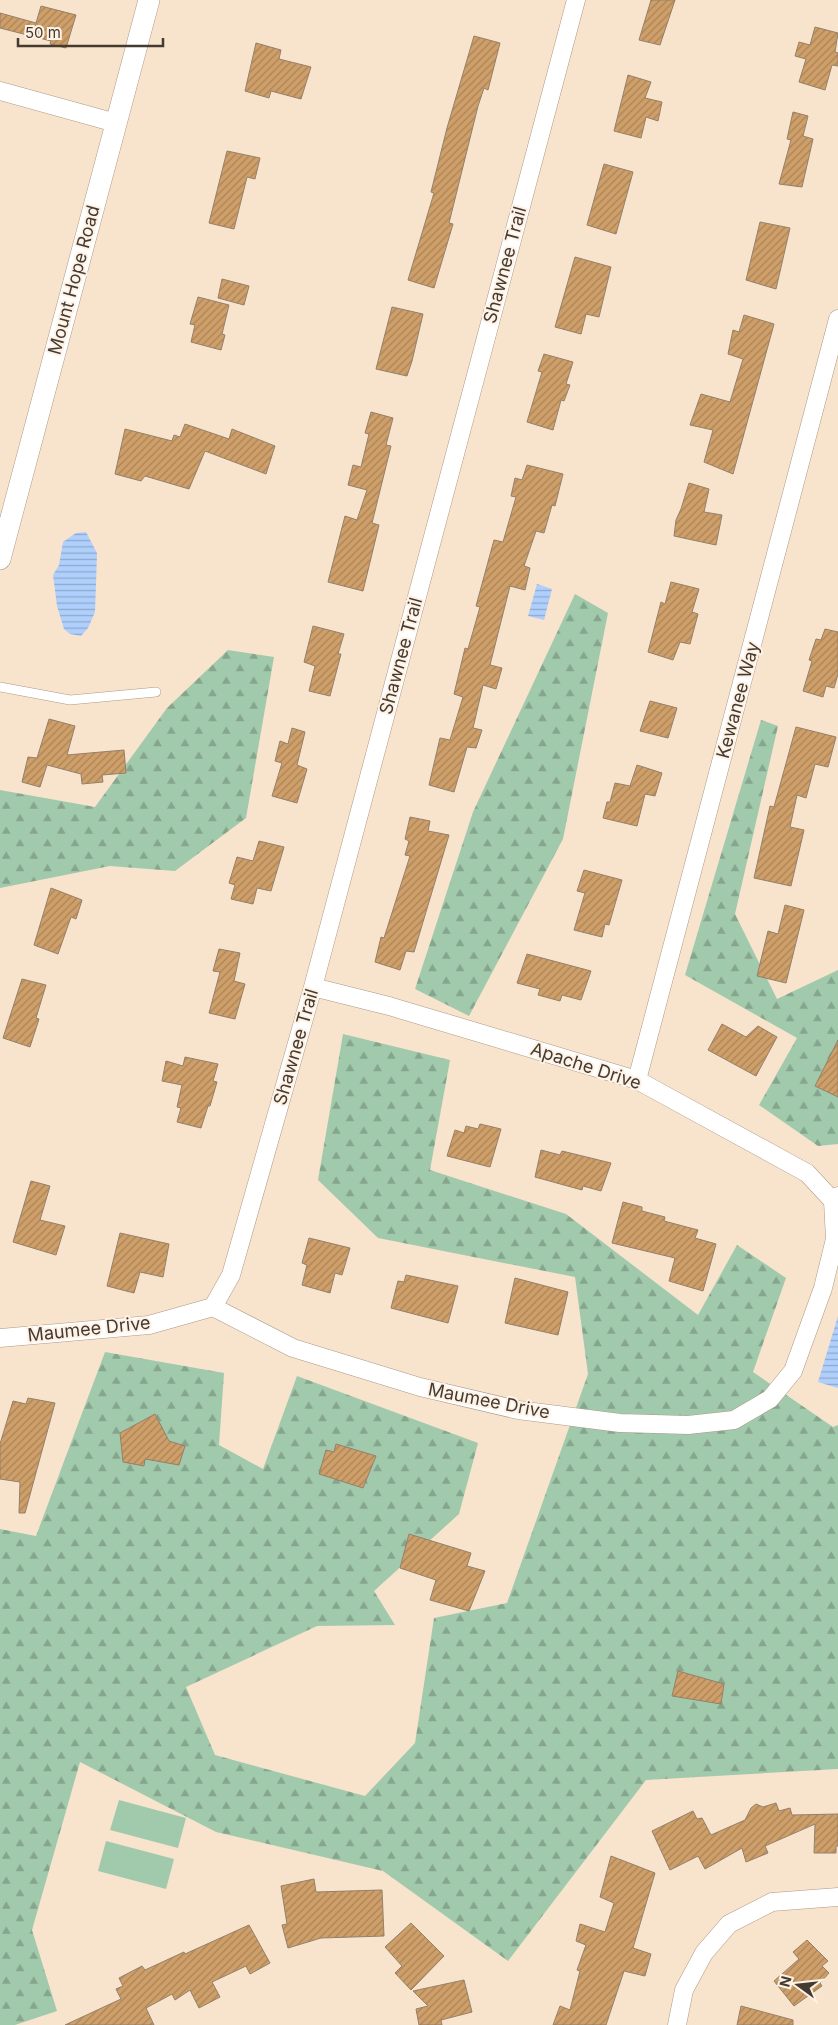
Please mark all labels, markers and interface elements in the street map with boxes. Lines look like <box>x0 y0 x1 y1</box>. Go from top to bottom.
scale bar <box>18 15 162 47</box>
text: 50 m <box>25 23 61 42</box>
street label: Mount Hope Road <box>44 203 104 357</box>
street label: Shawnee Trail <box>479 204 530 326</box>
street label: Shawnee Trail <box>375 595 426 717</box>
street label: Kewanee Way <box>712 639 763 760</box>
street label: Shawnee Trail <box>269 986 322 1107</box>
street label: Apache Drive <box>528 1038 644 1093</box>
street label: Maumee Drive <box>26 1312 151 1345</box>
street label: Maumee Drive <box>426 1378 552 1423</box>
north arrow <box>773 1960 823 2010</box>
text: N <box>775 1974 795 1989</box>

